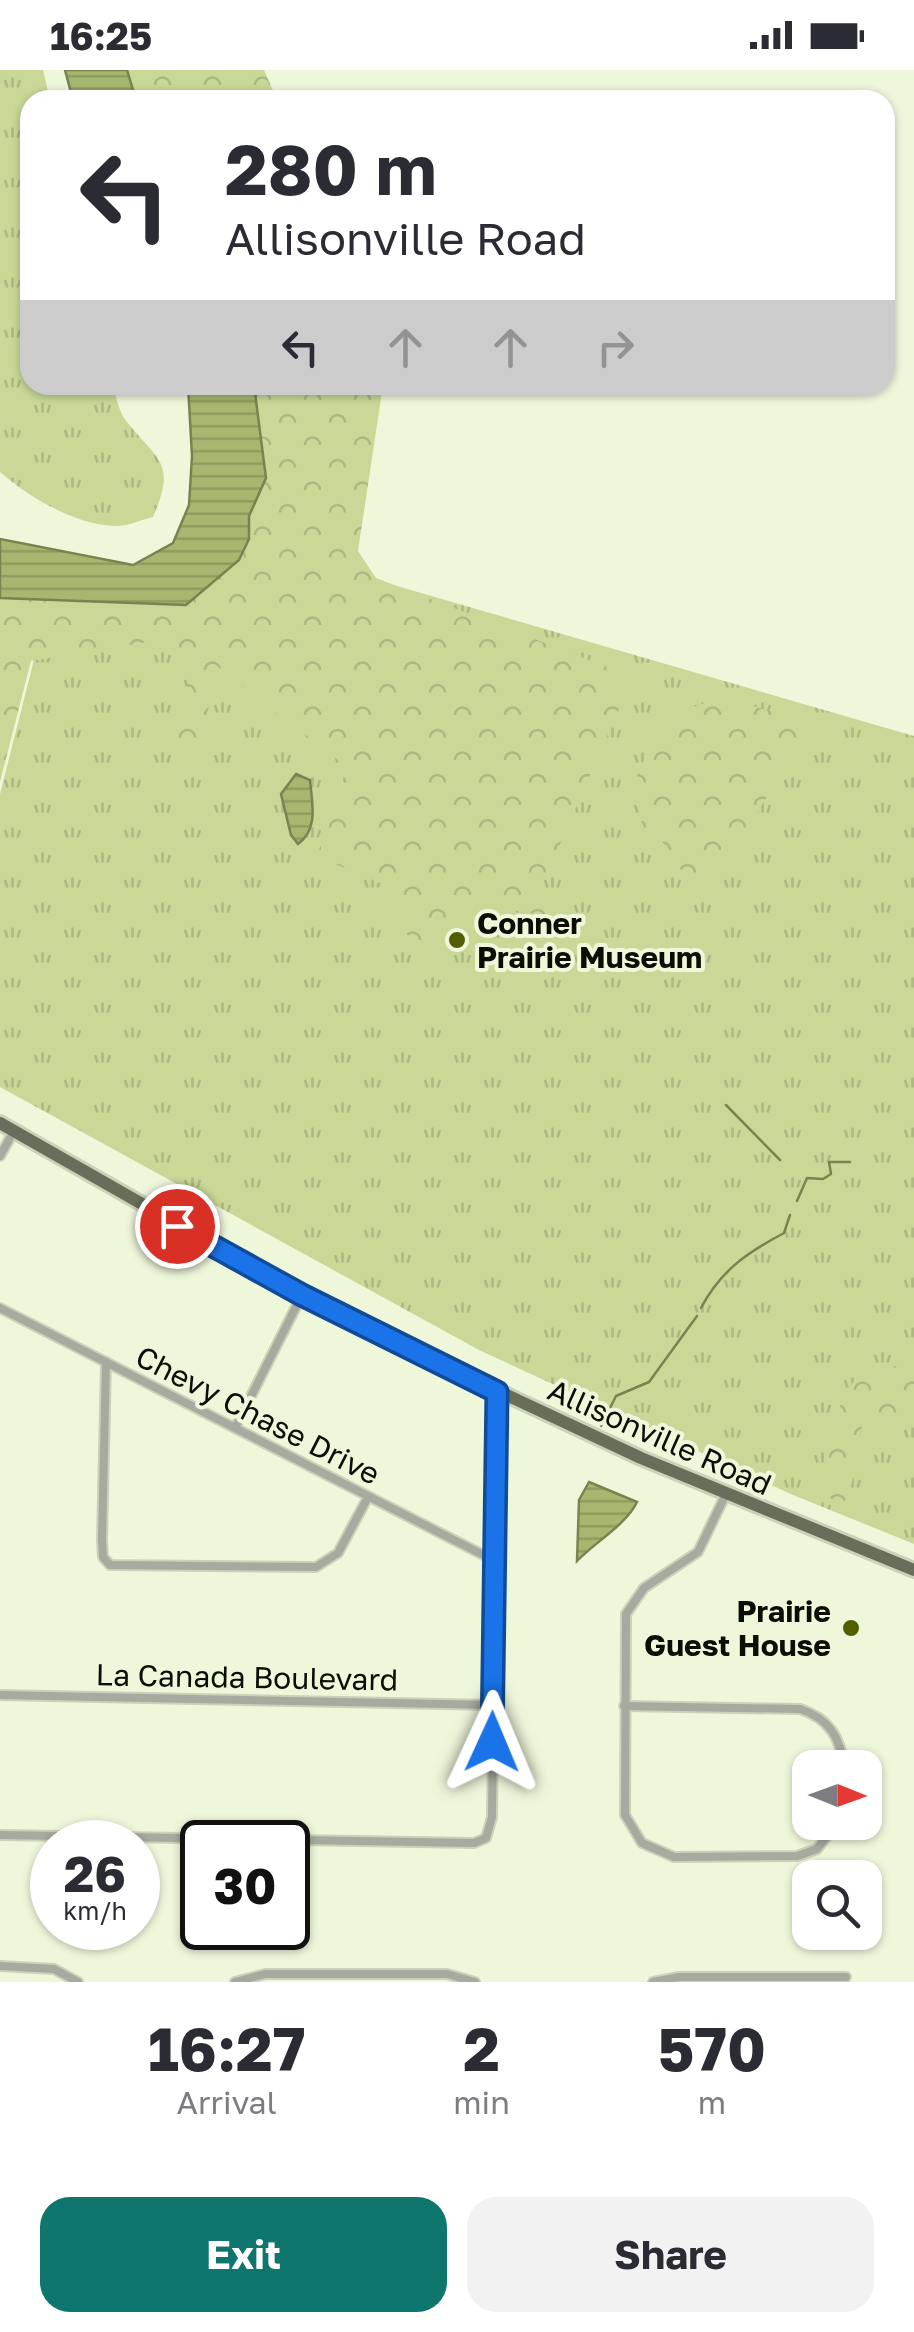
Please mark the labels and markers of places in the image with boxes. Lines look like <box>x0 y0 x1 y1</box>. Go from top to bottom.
place label: Conner Prairie Museum <box>477 905 702 975</box>
marker: Conner Prairie Museum <box>446 929 468 951</box>
pin <box>135 1184 220 1269</box>
place label: Prairie Guest House <box>644 1593 831 1663</box>
marker: Prairie Guest House <box>840 1617 862 1639</box>

